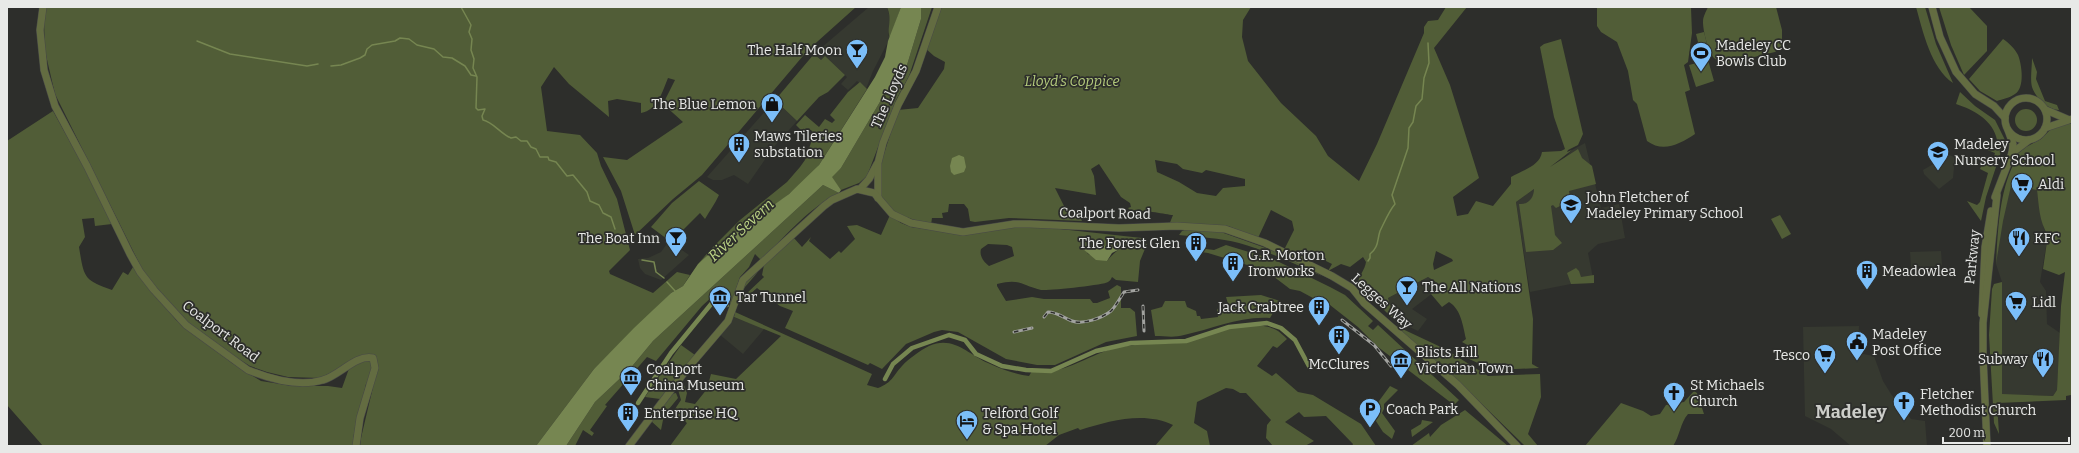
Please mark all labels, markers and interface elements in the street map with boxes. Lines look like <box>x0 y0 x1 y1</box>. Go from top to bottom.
bar icon: The Half Moon <box>844 37 870 70</box>
place label: Madeley CC Bowls Club <box>1716 37 1791 70</box>
sports icon: Madeley CC Bowls Club <box>1688 40 1714 73</box>
place label: The Half Moon <box>747 42 842 59</box>
street label: The Lloyds <box>868 61 911 131</box>
park label: Lloyd's Coppice <box>1024 73 1120 90</box>
shop icon: The Blue Lemon <box>759 91 785 124</box>
place label: The Blue Lemon <box>651 96 756 113</box>
place label: Maws Tileries substation <box>754 128 842 161</box>
building icon: Maws Tileries substation <box>726 131 752 164</box>
place label: Madeley Nursery School <box>1954 136 2055 169</box>
school or university icon: Madeley Nursery School <box>1925 139 1951 172</box>
supermarket icon: Aldi <box>2009 171 2035 204</box>
place label: Aldi <box>2038 176 2064 193</box>
place label: John Fletcher of Madeley Primary School <box>1585 189 1743 222</box>
school or university icon: John Fletcher of Madeley Primary School <box>1558 192 1584 225</box>
water label: River Severn <box>704 195 778 265</box>
street label: Coalport Road <box>1059 204 1151 223</box>
bar icon: The Boat Inn <box>663 225 689 258</box>
restaurant icon: KFC <box>2006 225 2032 258</box>
street label: Parkway <box>1961 228 1984 285</box>
place label: The Boat Inn <box>578 230 660 247</box>
building icon: The Forest Glen <box>1183 230 1209 263</box>
place label: KFC <box>2034 230 2060 247</box>
place label: The Forest Glen <box>1079 235 1180 252</box>
place label: G.R. Morton Ironworks <box>1248 247 1325 280</box>
building icon: G.R. Morton Ironworks <box>1220 250 1246 283</box>
building icon: Meadowlea <box>1854 258 1880 291</box>
place label: Meadowlea <box>1882 263 1956 280</box>
street label: Legges Way <box>1348 270 1416 333</box>
bar icon: The All Nations <box>1394 274 1420 307</box>
place label: The All Nations <box>1422 279 1521 296</box>
museum icon: Tar Tunnel <box>707 284 733 317</box>
place label: Tar Tunnel <box>736 289 806 306</box>
supermarket icon: Lidl <box>2003 289 2029 322</box>
building icon: Jack Crabtree <box>1306 294 1332 327</box>
place label: Lidl <box>2032 294 2056 311</box>
street label: Coalport Road <box>179 297 262 366</box>
place label: Jack Crabtree <box>1217 299 1304 316</box>
building icon: McClures <box>1326 323 1352 356</box>
place label: Madeley Post Office <box>1872 326 1942 359</box>
public building icon: Madeley Post Office <box>1844 329 1870 362</box>
supermarket icon: Tesco <box>1812 342 1838 375</box>
place label: Blists Hill Victorian Town <box>1416 344 1514 377</box>
restaurant icon: Subway <box>2030 346 2056 379</box>
museum icon: Blists Hill Victorian Town <box>1388 347 1414 380</box>
place label: Tesco <box>1773 347 1810 364</box>
place label: Subway <box>1978 351 2029 368</box>
place label: McClures <box>1309 356 1369 373</box>
place label: Coalport China Museum <box>646 361 745 394</box>
museum icon: Coalport China Museum <box>618 364 644 397</box>
place label: St Michaels Church <box>1690 377 1764 410</box>
church icon: St Michaels Church <box>1661 380 1687 413</box>
place label: Fletcher Methodist Church <box>1920 386 2036 419</box>
church icon: Fletcher Methodist Church <box>1891 389 1917 422</box>
parking icon: Coach Park <box>1357 396 1383 429</box>
building icon: Enterprise HQ <box>615 400 641 433</box>
place label: Coach Park <box>1386 401 1458 418</box>
district label: Madeley <box>1815 401 1888 423</box>
place label: Enterprise HQ <box>644 405 739 422</box>
place label: Telford Golf & Spa Hotel <box>982 405 1059 438</box>
hotel icon: Telford Golf & Spa Hotel <box>954 408 980 441</box>
scale bar <box>1943 419 2069 445</box>
text: 200 m <box>1949 426 1985 440</box>

